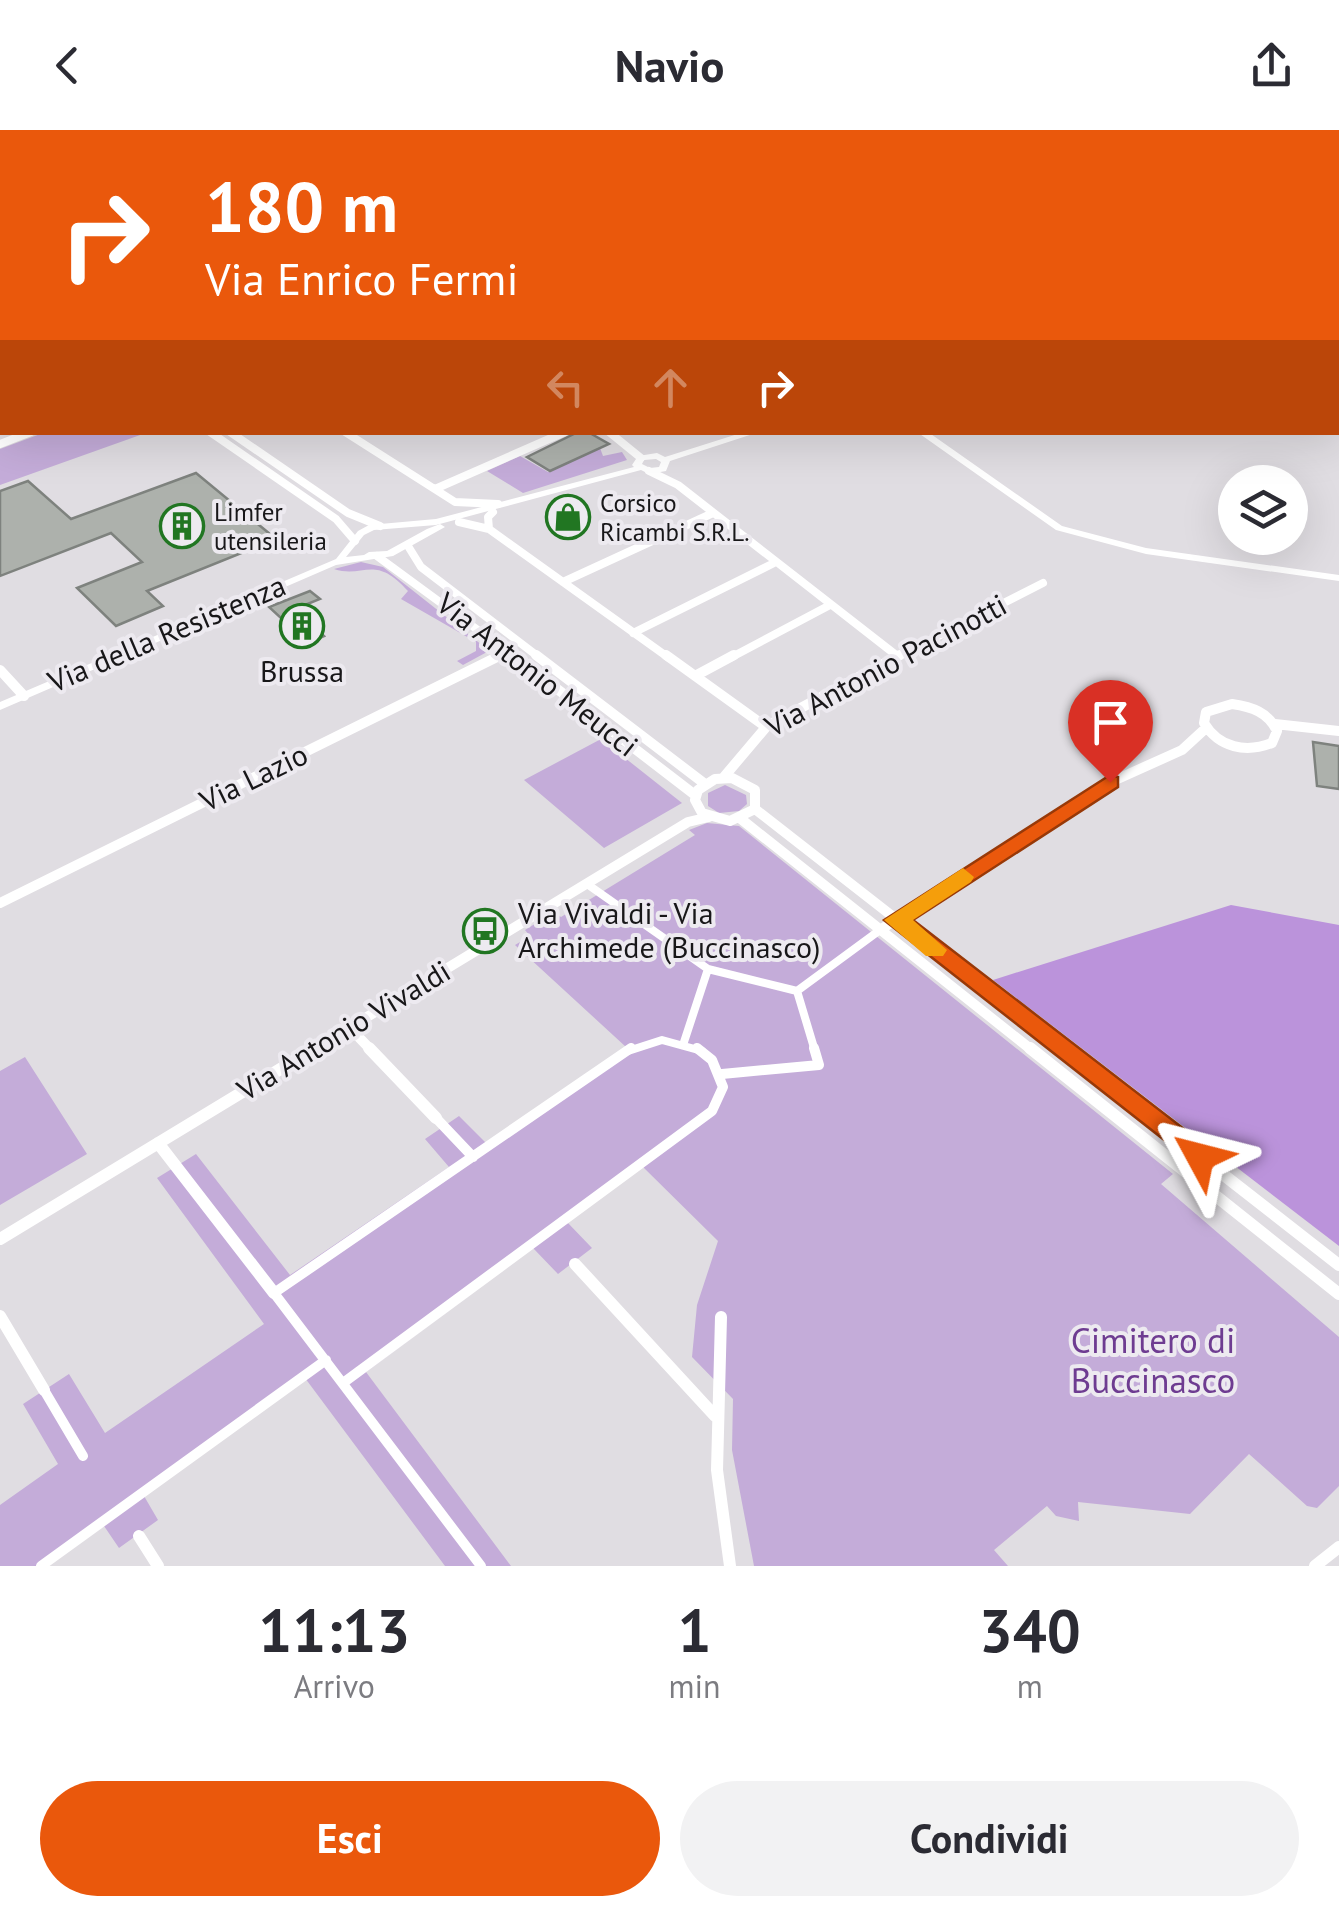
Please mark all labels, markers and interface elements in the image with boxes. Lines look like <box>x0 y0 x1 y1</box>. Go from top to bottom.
text: Navio <box>615 36 724 94</box>
icon: back <box>40 38 95 93</box>
icon: share <box>1244 38 1299 93</box>
text: 180 m <box>205 161 398 251</box>
icon: right <box>40 170 170 300</box>
text: Via Enrico Fermi <box>205 249 518 307</box>
icon: left <box>538 360 593 415</box>
icon: ahead <box>643 360 698 415</box>
icon: right <box>748 360 803 415</box>
map controls <box>1218 465 1308 555</box>
button: layers <box>1218 465 1308 555</box>
place label: Corsico Ricambi S.R.L. <box>600 487 750 548</box>
shop icon: Corsico Ricambi S.R.L. <box>545 494 591 540</box>
place label: Limfer utensileria <box>214 496 327 557</box>
building icon: Limfer utensileria <box>159 503 205 549</box>
street label: Via della Resistenza <box>41 565 291 701</box>
street label: Via Antonio Meucci <box>429 582 646 765</box>
street label: Via Antonio Pacinotti <box>757 584 1013 745</box>
building icon: Brussa <box>279 603 325 649</box>
place label: Brussa <box>260 651 344 690</box>
pin <box>1068 680 1153 783</box>
icon: arrive <box>1083 695 1138 750</box>
street label: Via Lazio <box>192 734 314 820</box>
place label: Via Vivaldi - Via Archimede (Buccinasco) <box>517 893 820 966</box>
bus stop icon: Via Vivaldi - Via Archimede (Buccinasco) <box>462 908 508 954</box>
street label: Via Antonio Vivaldi <box>229 951 457 1109</box>
position arrow <box>1148 1105 1252 1209</box>
park label: Cimitero di Buccinasco <box>1071 1317 1235 1403</box>
text: 11:13 <box>258 1591 410 1669</box>
text: 1 <box>678 1591 712 1669</box>
text: 340 <box>979 1591 1081 1669</box>
text: Arrivo <box>294 1665 375 1707</box>
text: min <box>669 1665 721 1707</box>
text: m <box>1017 1665 1043 1707</box>
button: Esci <box>40 1781 660 1896</box>
button: Condividi <box>680 1781 1299 1896</box>

